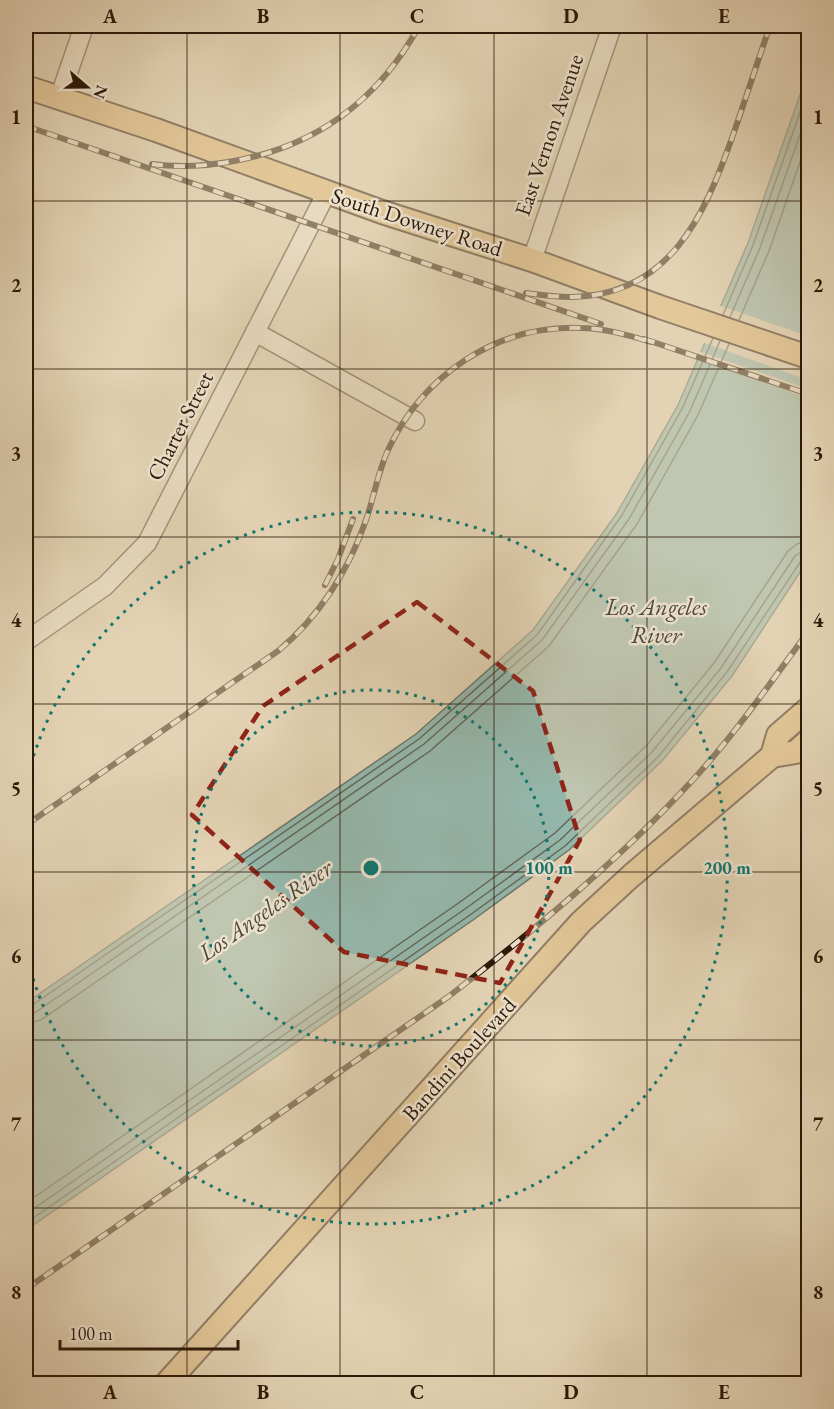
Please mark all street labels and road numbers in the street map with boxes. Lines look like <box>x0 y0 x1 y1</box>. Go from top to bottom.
street label: East Vernon Avenue <box>508 50 590 220</box>
street label: South Downey Road <box>328 181 507 264</box>
street label: Charter Street <box>140 366 220 485</box>
street label: Bandini Boulevard <box>396 990 523 1127</box>

